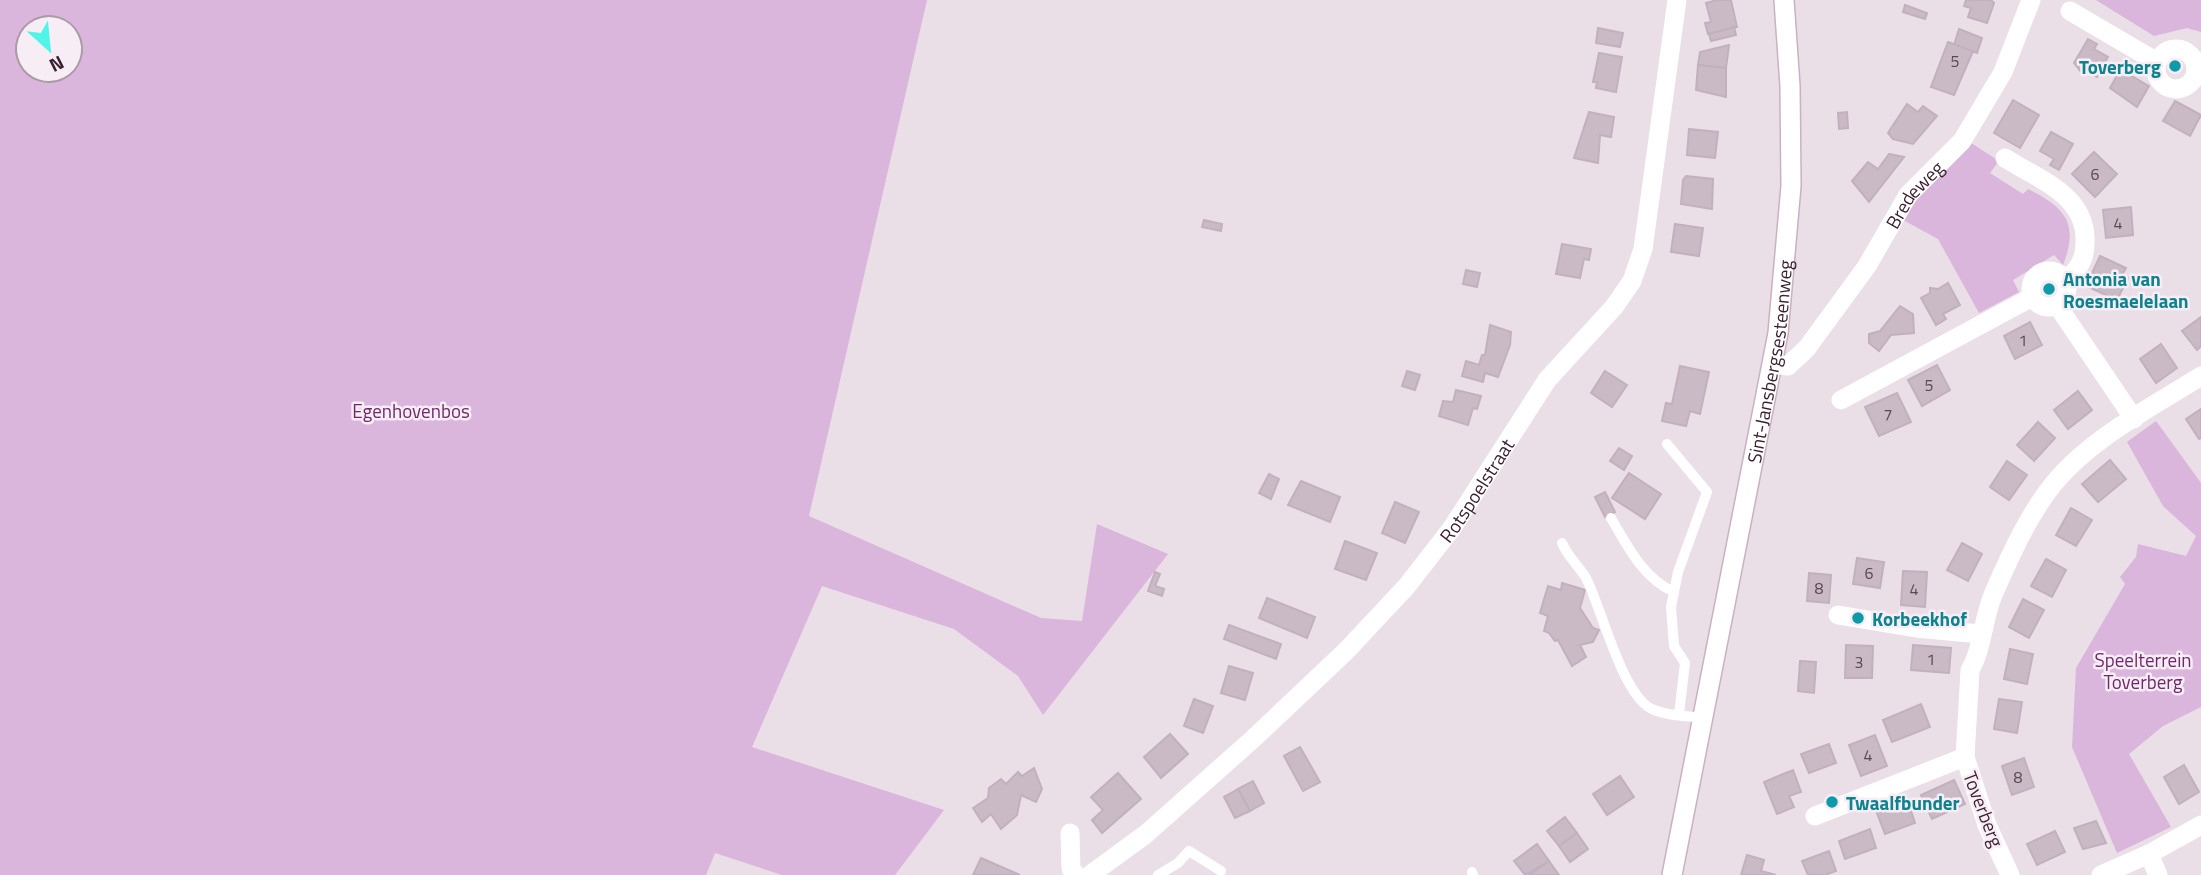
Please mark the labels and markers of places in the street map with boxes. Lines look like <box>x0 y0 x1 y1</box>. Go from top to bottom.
place label: Toverberg <box>2079 52 2161 81</box>
marker: Toverberg <box>2167 58 2183 74</box>
place label: Antonia van Roesmaelelaan <box>2063 264 2189 315</box>
marker: Antonia van Roesmaelelaan <box>2041 281 2057 297</box>
place label: Korbeekhof <box>1872 604 1967 633</box>
marker: Korbeekhof <box>1850 610 1866 626</box>
place label: Twaalfbunder <box>1846 788 1960 817</box>
marker: Twaalfbunder <box>1824 794 1840 810</box>

